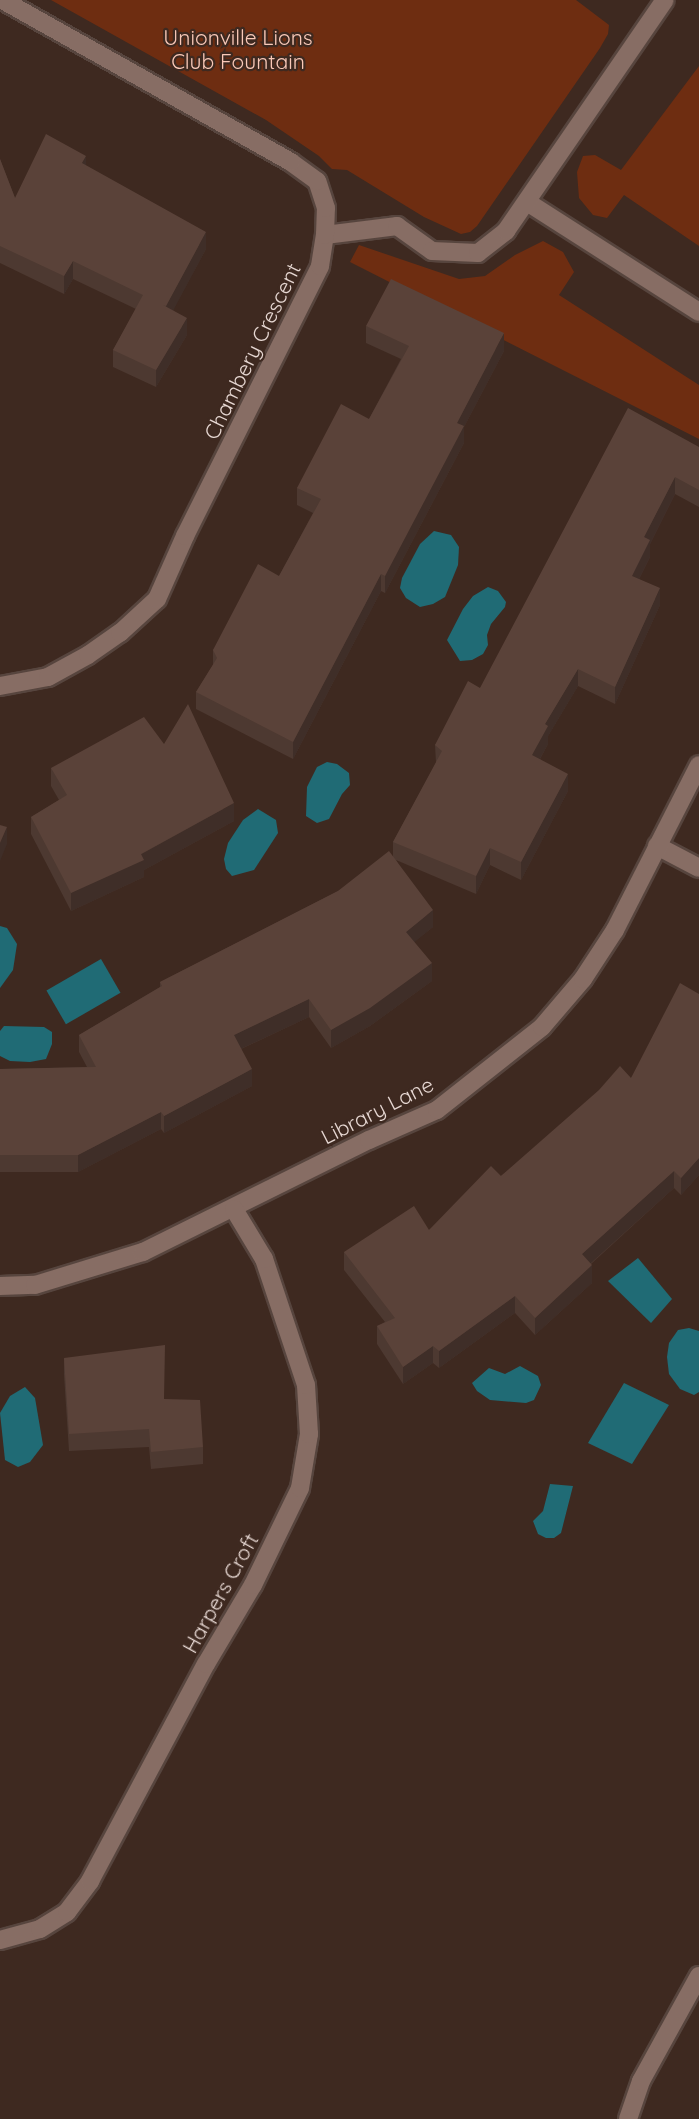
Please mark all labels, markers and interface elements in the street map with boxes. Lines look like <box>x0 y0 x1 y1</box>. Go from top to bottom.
park label: Unionville Lions Club Fountain <box>163 24 313 74</box>
street label: Chambery Crescent <box>198 259 306 443</box>
street label: Library Lane <box>317 1071 437 1149</box>
street label: Harpers Croft <box>177 1529 263 1657</box>

